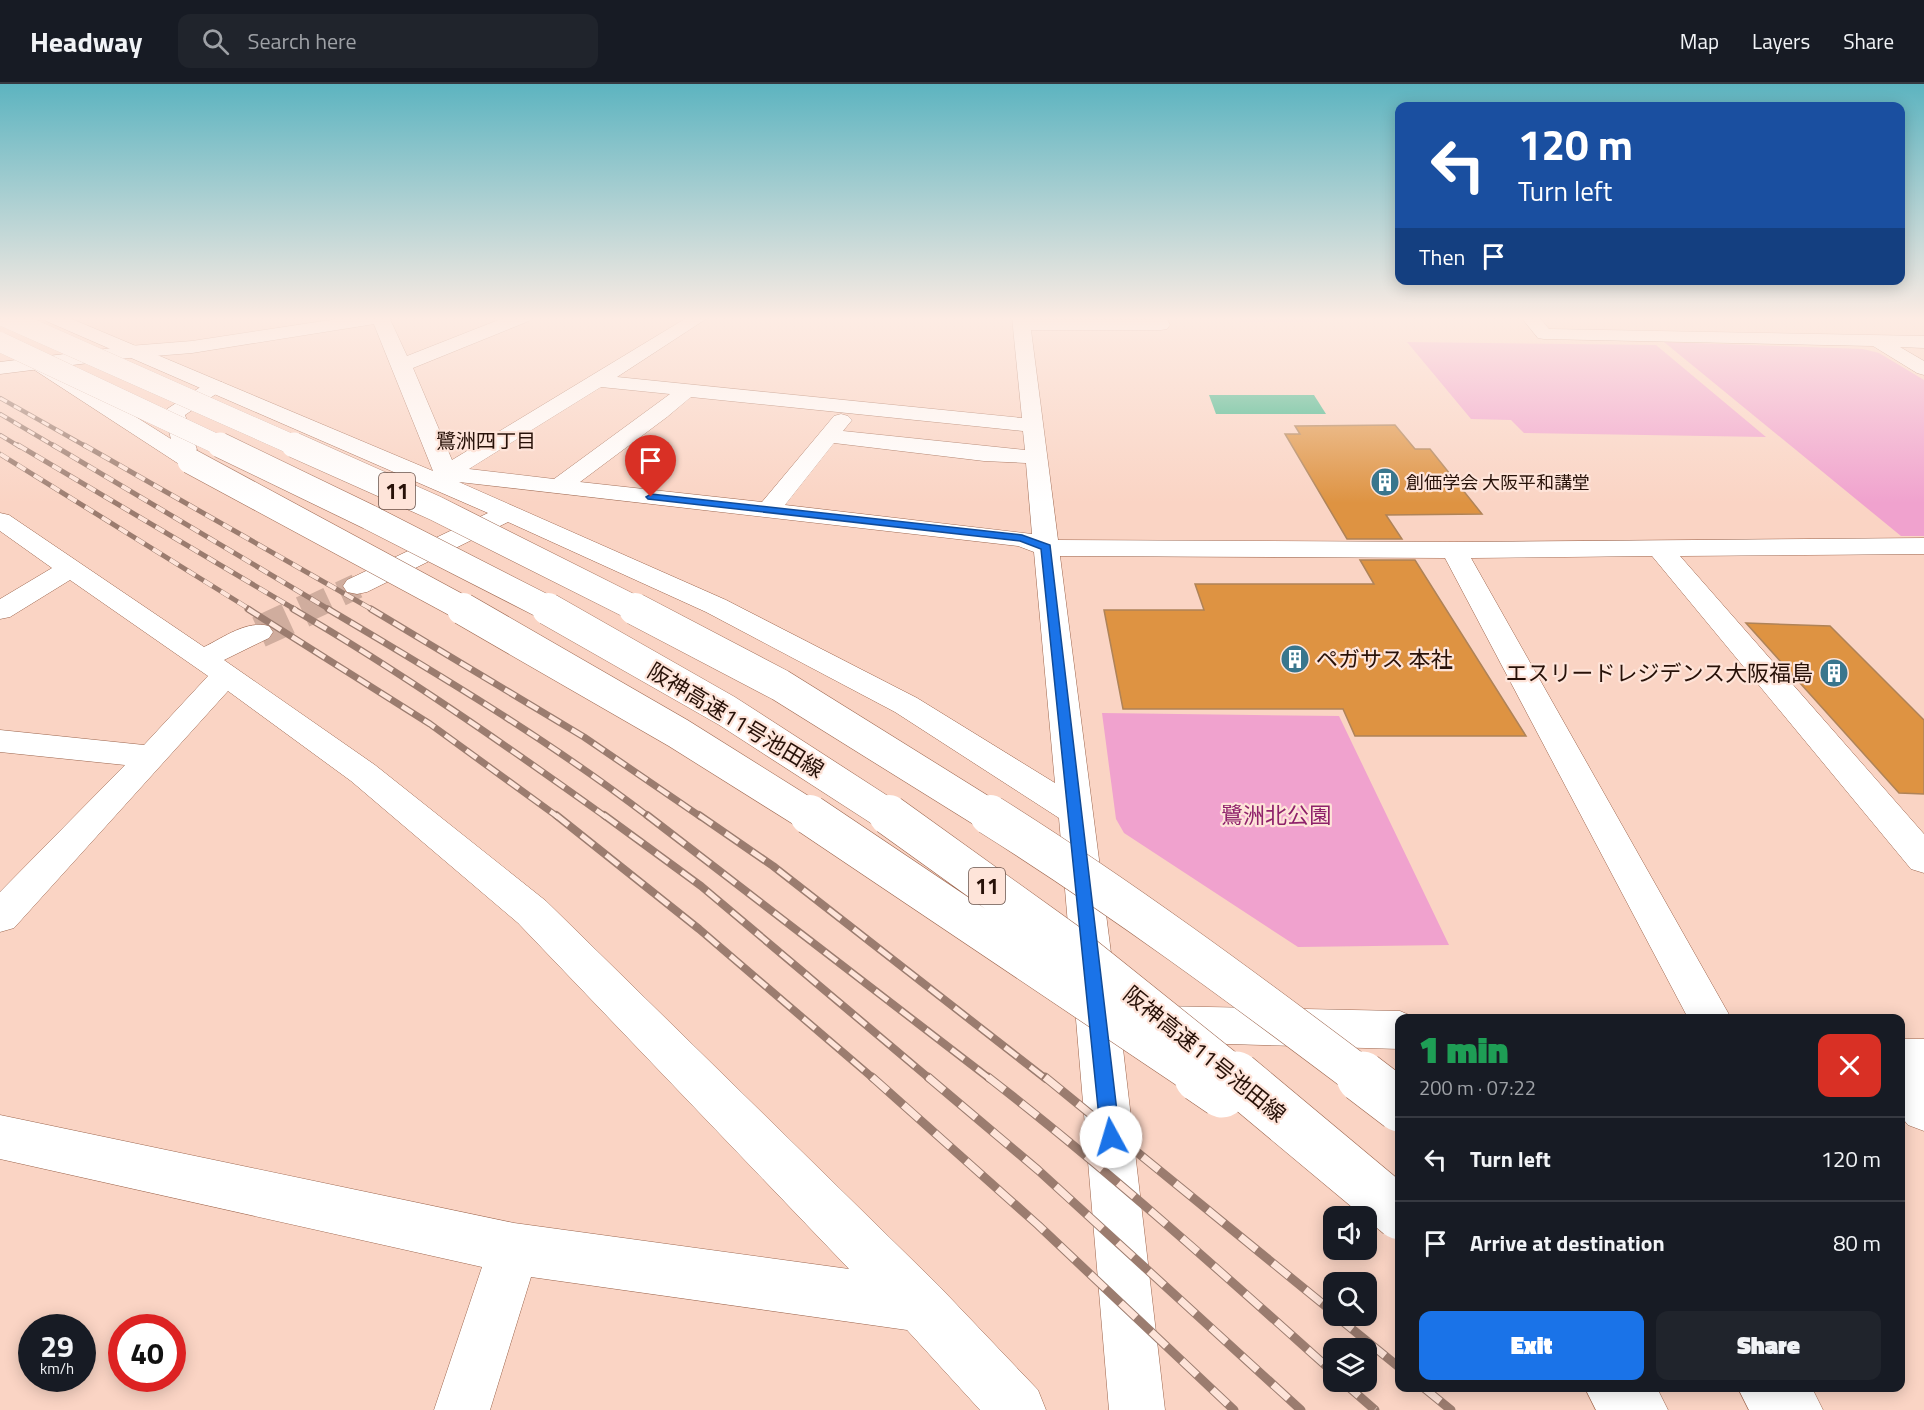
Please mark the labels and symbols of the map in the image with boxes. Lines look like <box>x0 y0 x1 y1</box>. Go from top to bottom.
district label: 鷺洲四丁目 <box>436 425 536 456</box>
pin <box>625 435 676 497</box>
building icon: 創価学会 大阪平和講堂 <box>1369 466 1401 498</box>
place label: 創価学会 大阪平和講堂 <box>1406 469 1590 496</box>
road number: 11 <box>379 473 415 509</box>
place label: ペガサス 本社 <box>1316 642 1452 676</box>
building icon: ペガサス 本社 <box>1279 643 1311 675</box>
street label: 阪神高速11号池田線 <box>641 654 831 786</box>
place label: エスリードレジデンス大阪福島 <box>1505 656 1813 690</box>
building icon: エスリードレジデンス大阪福島 <box>1818 657 1850 689</box>
park label: 鷺洲北公園 <box>1221 798 1331 832</box>
road number: 11 <box>969 868 1005 904</box>
street label: 阪神高速11号池田線 <box>1116 978 1294 1130</box>
position arrow <box>1079 1105 1143 1169</box>
speed limit sign: 40 <box>108 1314 186 1392</box>

